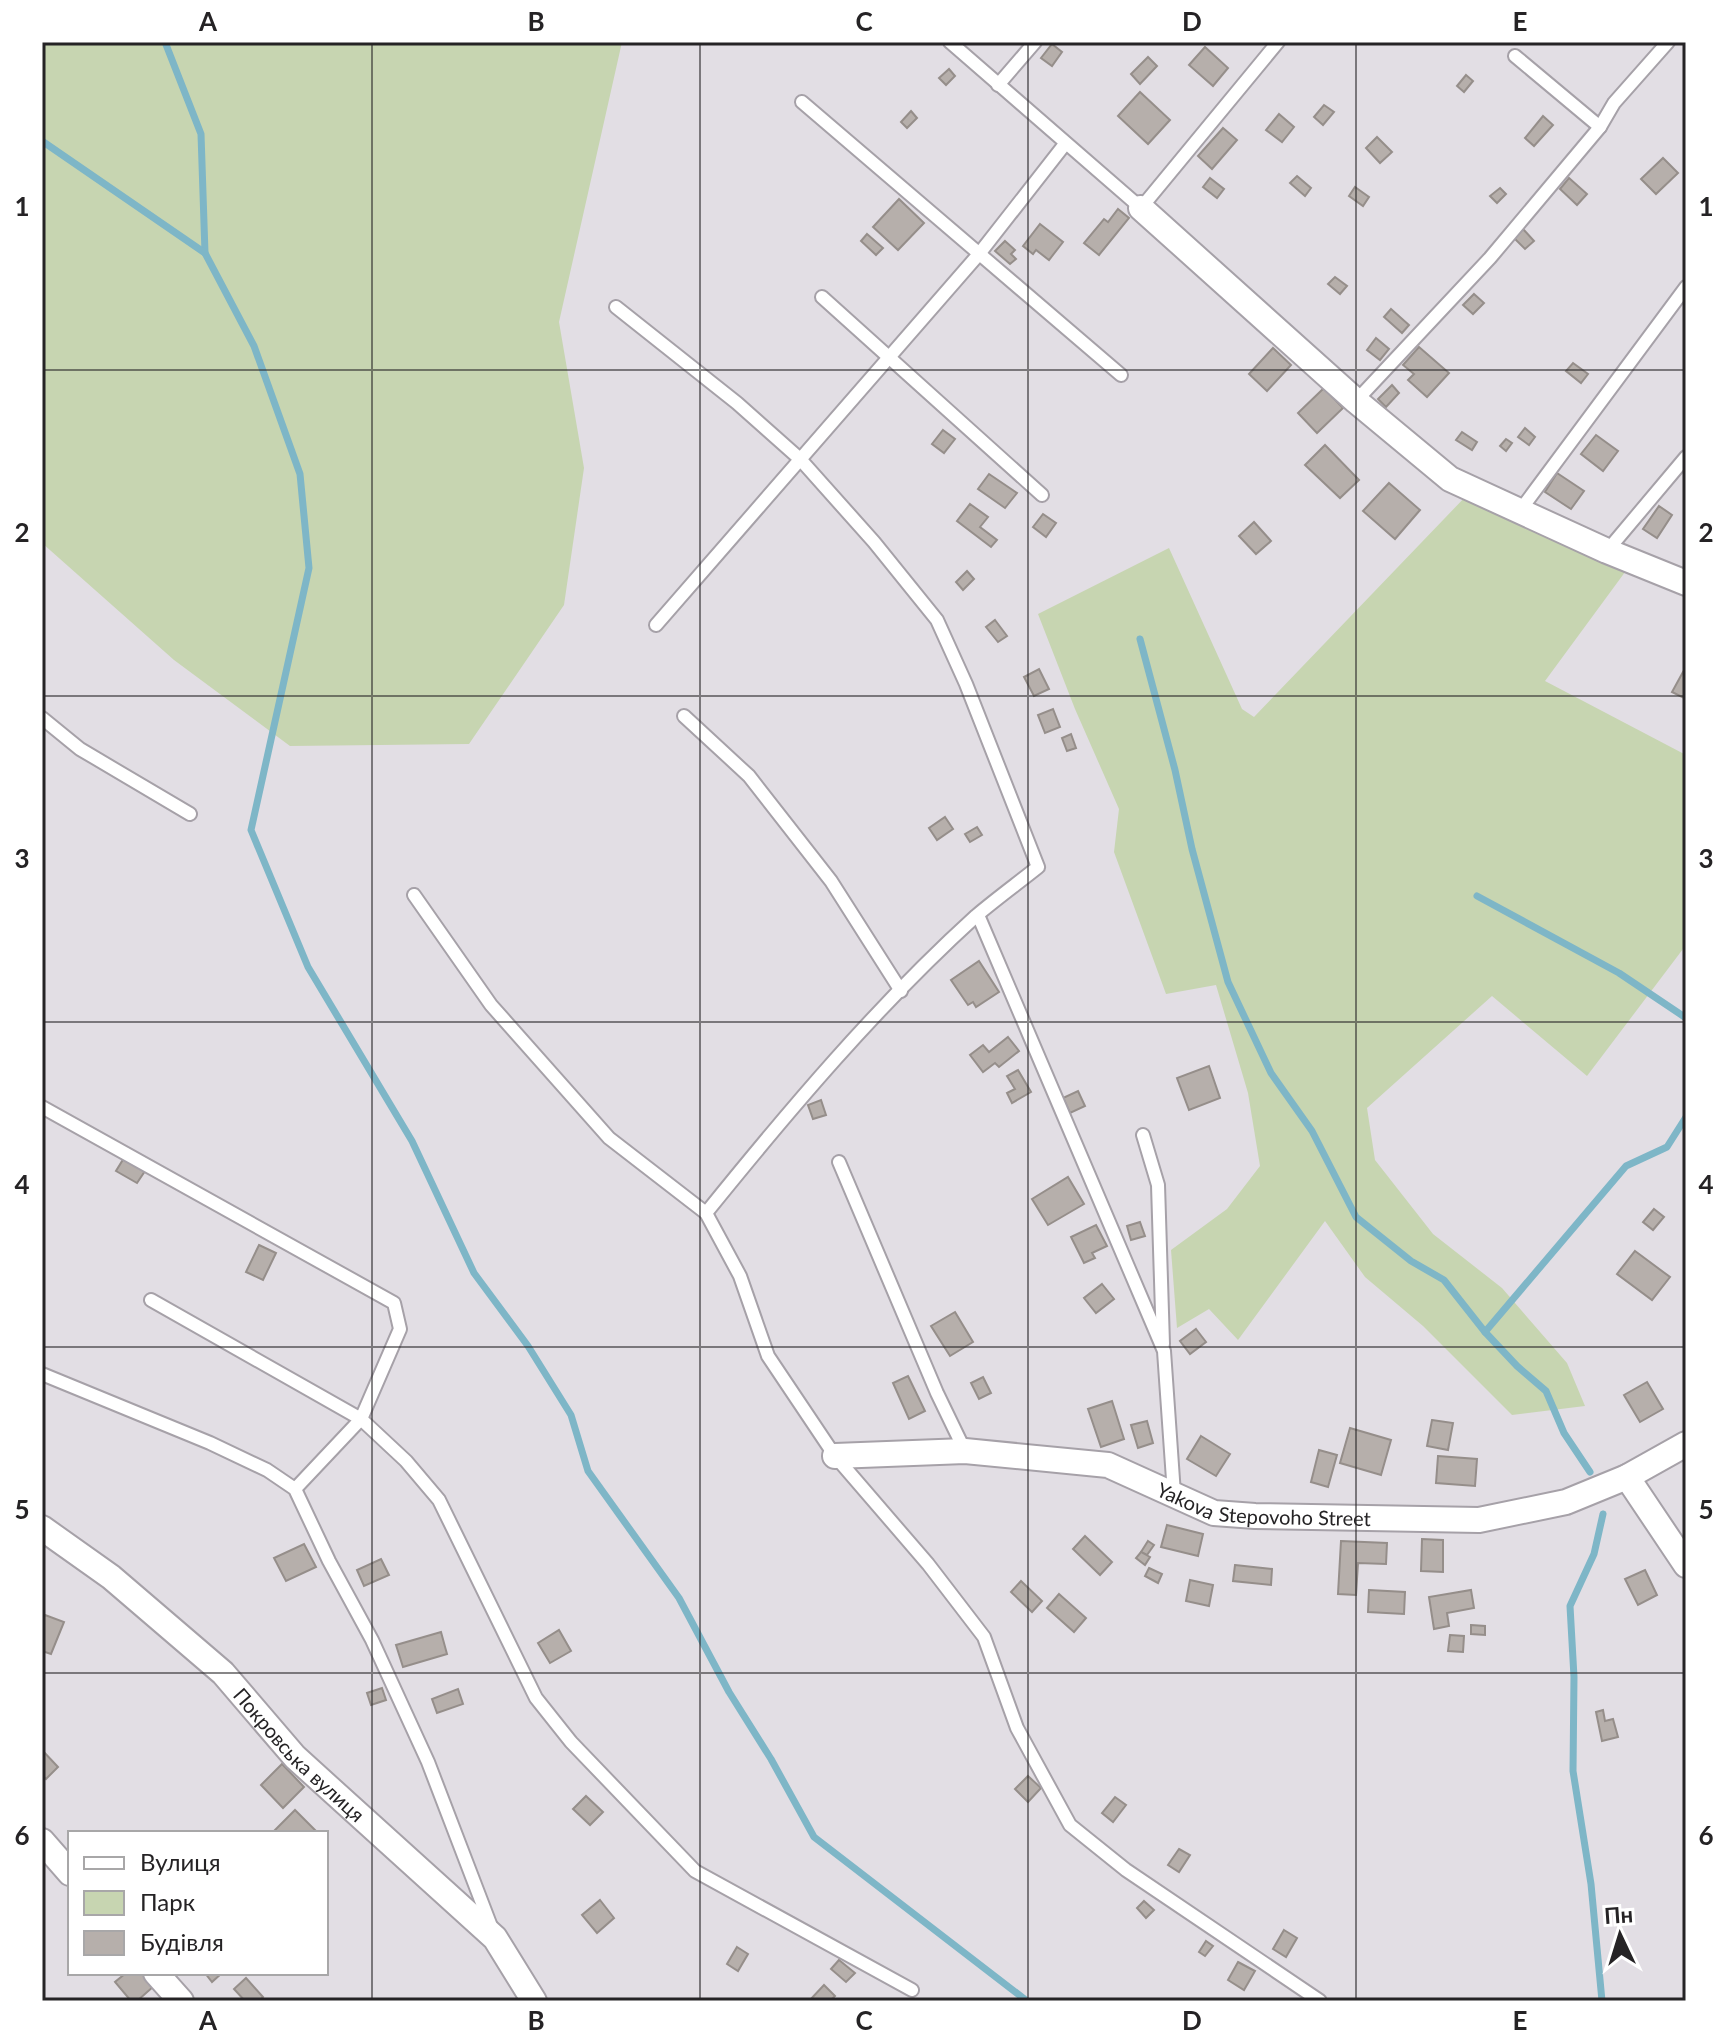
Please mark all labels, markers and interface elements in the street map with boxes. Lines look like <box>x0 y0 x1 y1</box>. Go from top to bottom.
text: A <box>198 5 218 37</box>
text: B <box>527 5 545 37</box>
text: C <box>855 5 873 37</box>
text: D <box>1182 5 1202 37</box>
text: E <box>1513 5 1527 37</box>
text: 1 <box>14 190 30 222</box>
text: 1 <box>1698 190 1714 222</box>
text: 2 <box>14 516 30 548</box>
text: 2 <box>1698 516 1714 548</box>
text: 3 <box>14 842 30 874</box>
text: 3 <box>1698 842 1714 874</box>
text: 4 <box>14 1168 30 1200</box>
text: 4 <box>1698 1168 1714 1200</box>
street label: Yakova Stepovoho Street <box>1153 1477 1371 1530</box>
text: 5 <box>14 1493 30 1525</box>
text: 5 <box>1698 1493 1714 1525</box>
street label: Покровська вулиця <box>229 1683 370 1826</box>
text: 6 <box>14 1819 30 1851</box>
text: 6 <box>1698 1819 1714 1851</box>
legend <box>68 1831 328 1975</box>
text: Вулиця <box>140 1847 221 1876</box>
text: Парк <box>140 1887 196 1916</box>
north arrow <box>1580 1895 1660 1975</box>
text: Пн <box>1603 1900 1634 1929</box>
text: Будівля <box>140 1927 224 1956</box>
text: A <box>198 2004 218 2036</box>
text: B <box>527 2004 545 2036</box>
text: C <box>855 2004 873 2036</box>
text: D <box>1182 2004 1202 2036</box>
text: E <box>1513 2004 1527 2036</box>

